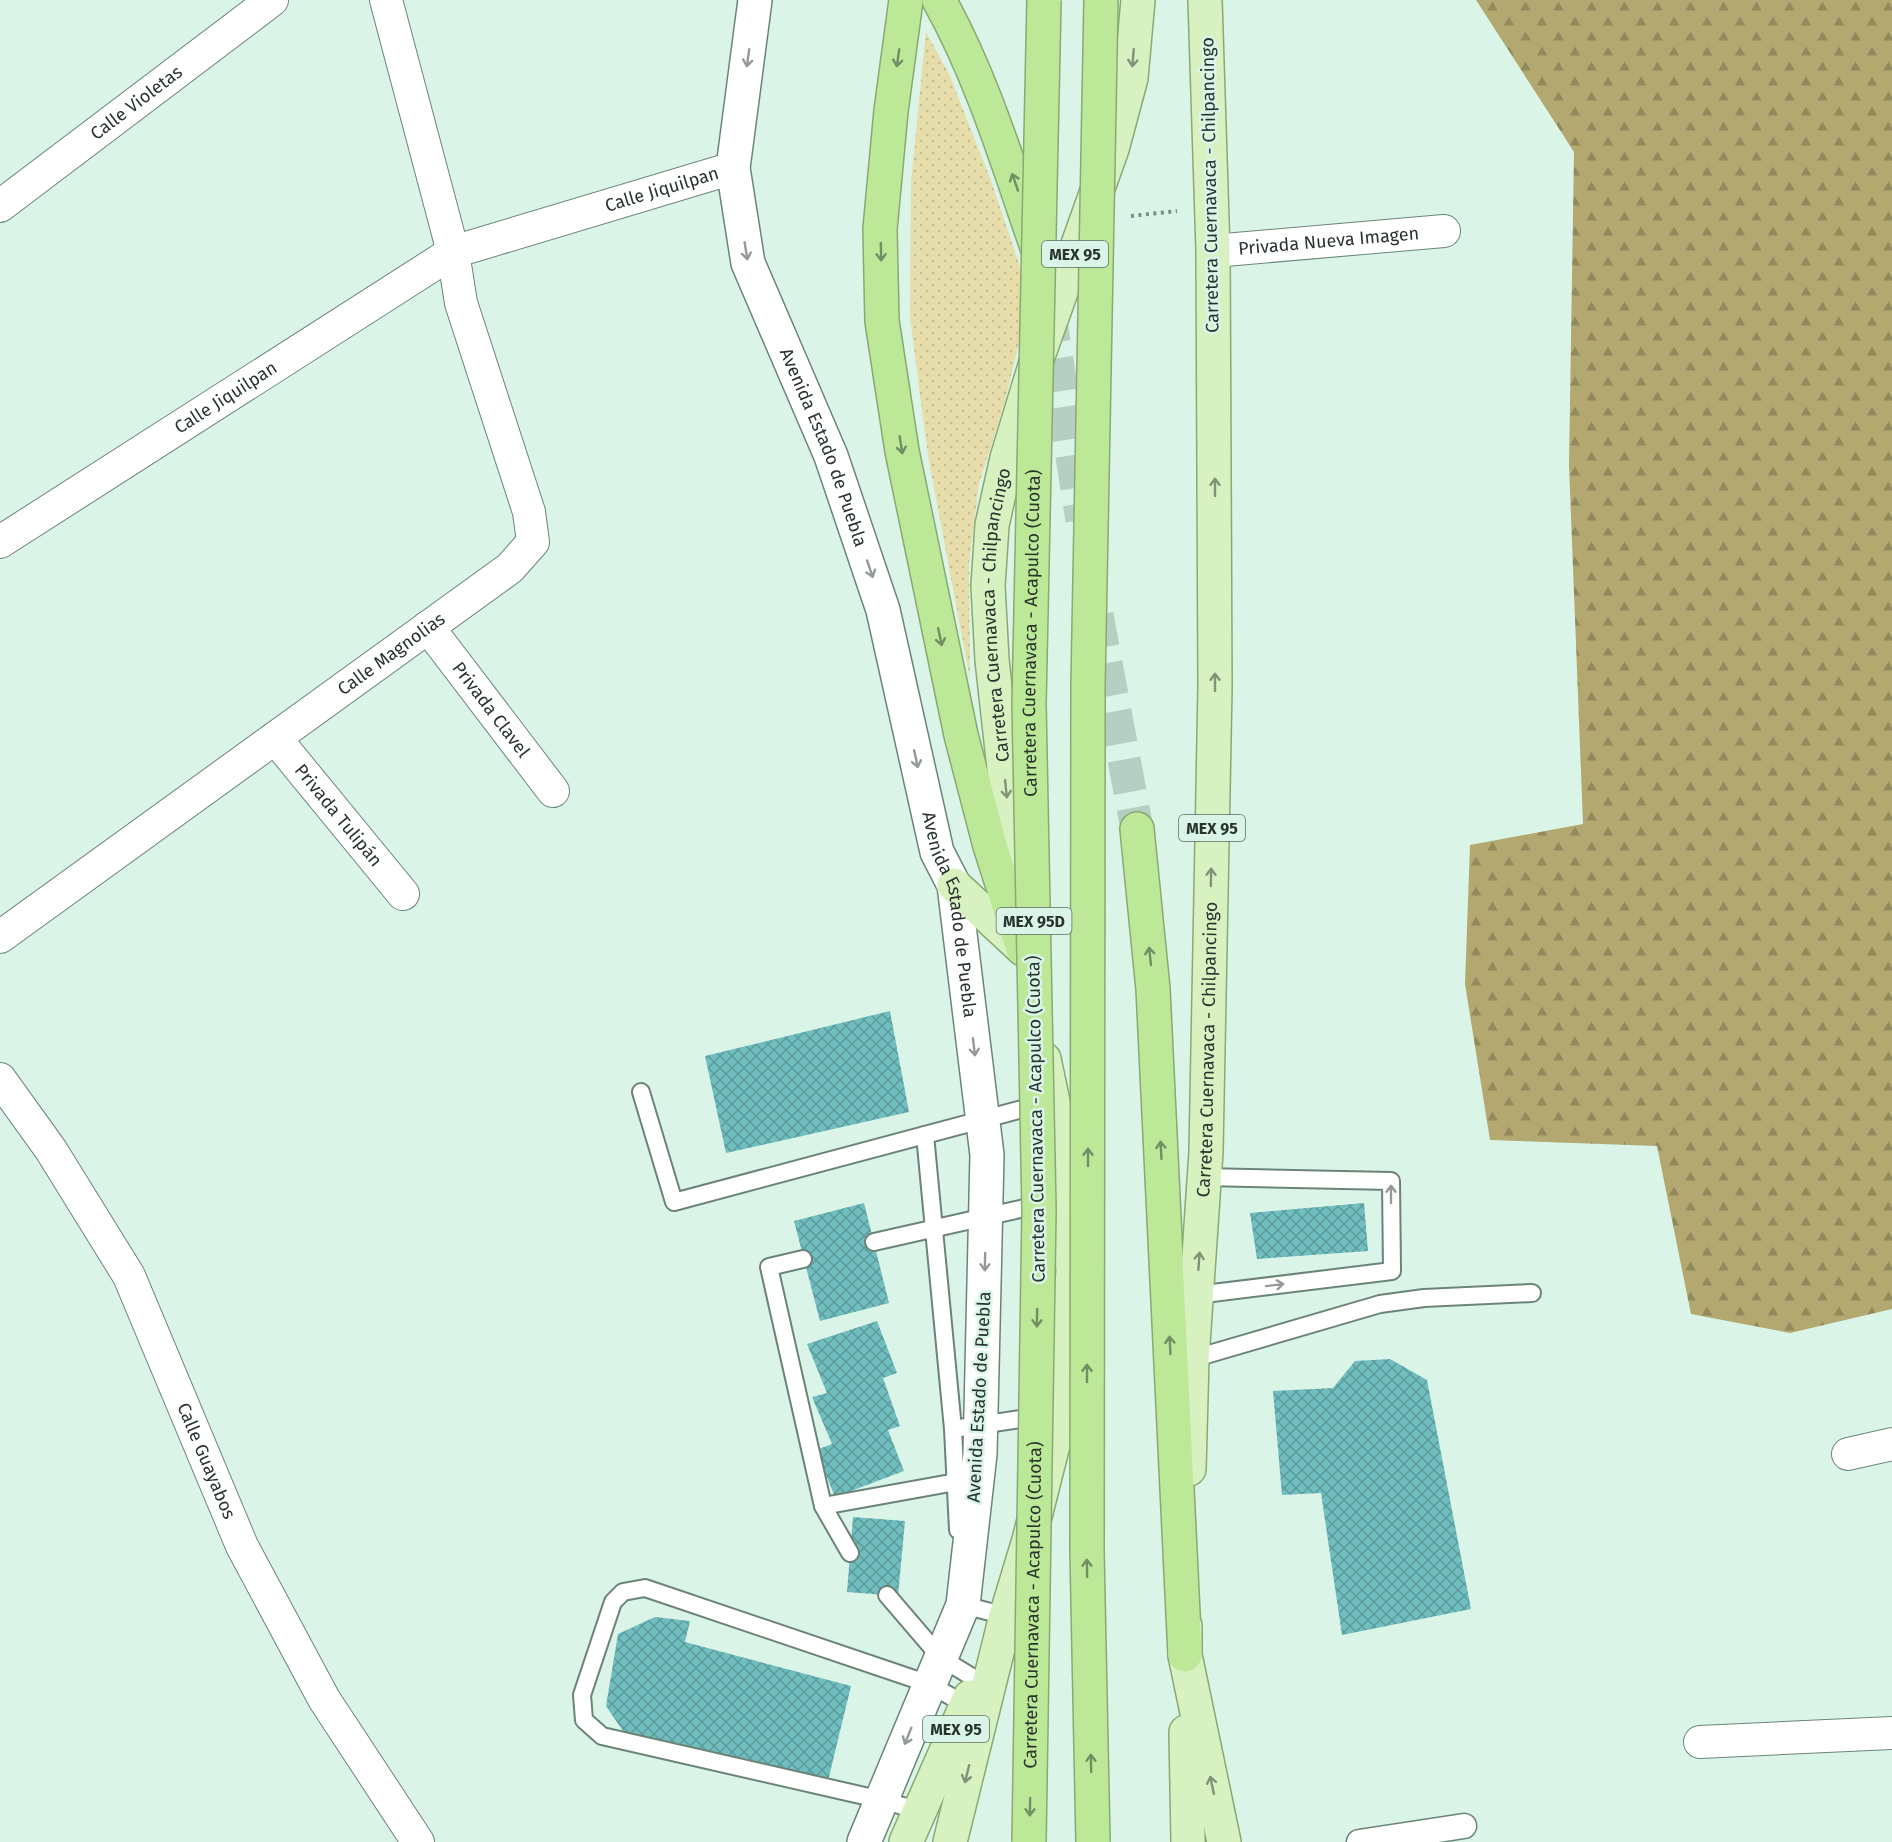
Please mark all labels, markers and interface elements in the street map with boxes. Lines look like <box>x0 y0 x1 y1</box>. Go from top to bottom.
street label: Carretera Cuernavaca - Chilpancingo <box>1196 37 1224 333</box>
one-way arrow <box>742 48 753 67</box>
one-way arrow <box>892 48 903 67</box>
one-way arrow <box>1127 48 1138 68</box>
street label: Calle Violetas <box>86 61 187 145</box>
street label: Calle Jiquilpan <box>602 162 721 217</box>
one-way arrow <box>1008 173 1019 192</box>
street label: Privada Nueva Imagen <box>1237 222 1420 260</box>
one-way arrow <box>741 241 752 260</box>
one-way arrow <box>875 241 886 261</box>
road number: MEX 95 <box>1042 241 1108 267</box>
street label: Avenida Estado de Puebla <box>775 345 872 550</box>
street label: Calle Jiquilpan <box>170 357 281 438</box>
one-way arrow <box>896 435 907 455</box>
street label: Carretera Cuernavaca - Chilpancingo <box>977 466 1015 763</box>
street label: Carretera Cuernavaca - Acapulco (Cuota) <box>1018 469 1045 797</box>
one-way arrow <box>1209 478 1221 498</box>
one-way arrow <box>865 559 876 578</box>
street label: Calle Magnolias <box>333 608 449 700</box>
one-way arrow <box>935 626 946 646</box>
street label: Privada Clavel <box>448 658 534 762</box>
one-way arrow <box>1209 673 1221 693</box>
one-way arrow <box>911 749 923 768</box>
street label: Privada Tulipán <box>290 760 387 871</box>
one-way arrow <box>1001 778 1012 798</box>
street label: Avenida Estado de Puebla <box>917 810 981 1019</box>
road number: MEX 95 <box>1179 815 1245 841</box>
one-way arrow <box>1205 868 1217 888</box>
street label: Carretera Cuernavaca - Chilpancingo <box>1192 901 1222 1198</box>
road number: MEX 95D <box>996 908 1072 934</box>
one-way arrow <box>1144 946 1155 966</box>
street label: Carretera Cuernavaca - Acapulco (Cuota) <box>1022 955 1050 1283</box>
one-way arrow <box>969 1037 980 1056</box>
one-way arrow <box>1155 1141 1166 1161</box>
one-way arrow <box>1082 1147 1094 1167</box>
one-way arrow <box>1386 1184 1397 1204</box>
one-way arrow <box>979 1252 991 1272</box>
one-way arrow <box>1193 1252 1204 1272</box>
one-way arrow <box>1265 1280 1285 1291</box>
street label: Avenida Estado de Puebla <box>962 1291 996 1503</box>
one-way arrow <box>1031 1308 1043 1328</box>
one-way arrow <box>1165 1336 1176 1356</box>
one-way arrow <box>1081 1363 1093 1383</box>
street label: Calle Guayabos <box>172 1399 240 1522</box>
street label: Carretera Cuernavaca - Acapulco (Cuota) <box>1019 1441 1046 1769</box>
one-way arrow <box>1082 1558 1093 1578</box>
road number: MEX 95 <box>923 1716 989 1742</box>
one-way arrow <box>902 1726 913 1745</box>
one-way arrow <box>1086 1753 1097 1773</box>
one-way arrow <box>960 1765 972 1784</box>
one-way arrow <box>1206 1775 1217 1795</box>
one-way arrow <box>1024 1797 1035 1817</box>

